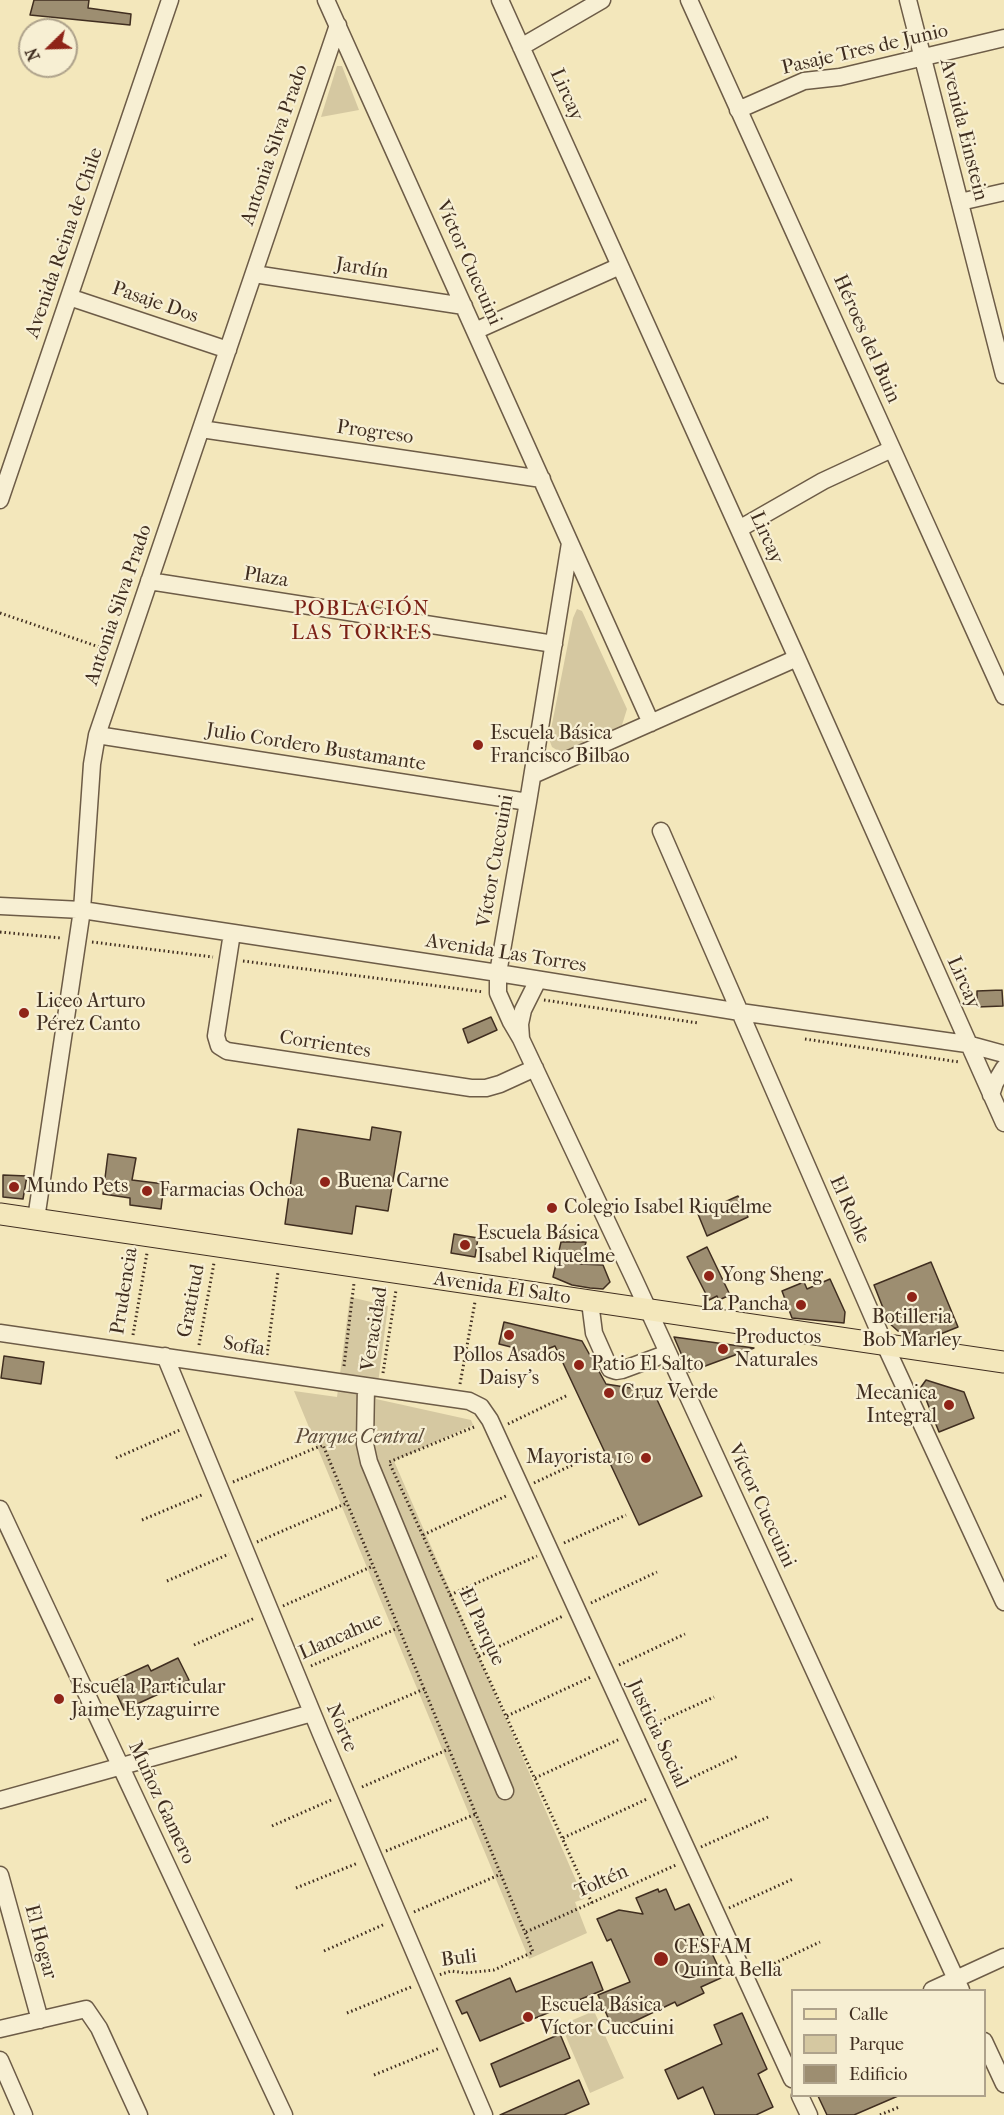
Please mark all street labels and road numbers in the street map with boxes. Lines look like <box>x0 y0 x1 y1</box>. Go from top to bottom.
street label: Pasaje Tres de Junio <box>779 19 951 81</box>
street label: Avenida Einstein <box>934 57 992 203</box>
street label: Antonia Silva Prado <box>236 62 314 228</box>
street label: Lircay <box>544 65 588 125</box>
street label: Avenida Reina de Chile <box>21 145 109 341</box>
street label: Víctor Cuccuini <box>430 197 506 329</box>
street label: Jardín <box>334 253 390 285</box>
street label: Héroes del Buin <box>827 271 905 407</box>
street label: Pasaje Dos <box>109 277 201 329</box>
street label: Progreso <box>335 416 415 450</box>
street label: Lircay <box>744 508 788 568</box>
street label: Antonia Silva Prado <box>80 522 158 688</box>
street label: Plaza <box>242 563 290 593</box>
street label: Julio Cordero Bustamante <box>204 719 428 777</box>
street label: Víctor Cuccuini <box>473 793 519 929</box>
street label: Avenida Las Torres <box>424 929 588 979</box>
street label: Lircay <box>941 953 985 1013</box>
street label: Corrientes <box>278 1026 372 1064</box>
street label: El Roble <box>823 1172 875 1248</box>
street label: Prudencia <box>106 1246 144 1336</box>
street label: Gratitud <box>173 1262 211 1340</box>
street label: Avenida El Salto <box>432 1268 572 1310</box>
street label: Veracidad <box>356 1285 394 1373</box>
street label: Sofía <box>221 1332 267 1362</box>
street label: Víctor Cuccuini <box>722 1440 800 1572</box>
street label: El Parque <box>453 1584 509 1670</box>
street label: Llancahue <box>296 1608 386 1666</box>
street label: Justicia Social <box>621 1676 693 1792</box>
street label: Norte <box>320 1700 362 1756</box>
street label: Muñoz Gamero <box>122 1738 200 1868</box>
street label: Toltén <box>572 1860 632 1904</box>
street label: El Hogar <box>19 1902 61 1982</box>
street label: Buli <box>440 1945 478 1973</box>

